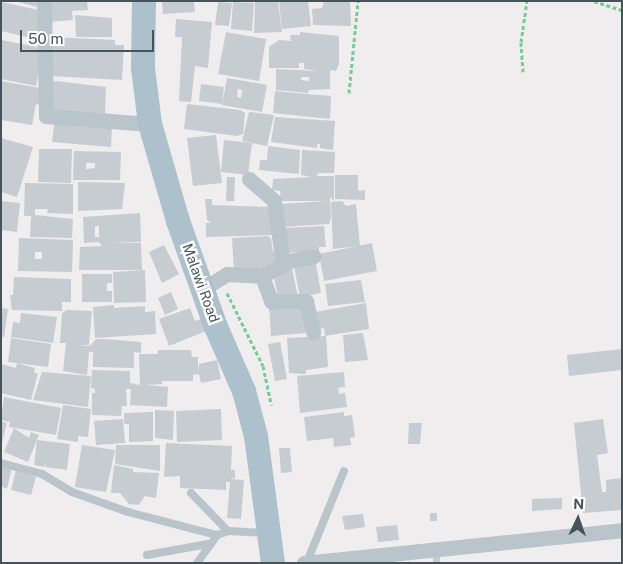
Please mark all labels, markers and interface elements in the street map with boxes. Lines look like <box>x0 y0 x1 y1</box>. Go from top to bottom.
scale bar <box>22 20 156 52</box>
text: 50 m <box>28 30 63 47</box>
street label: Malawi Road <box>179 241 223 325</box>
north arrow <box>553 494 603 544</box>
text: N <box>573 496 585 512</box>

